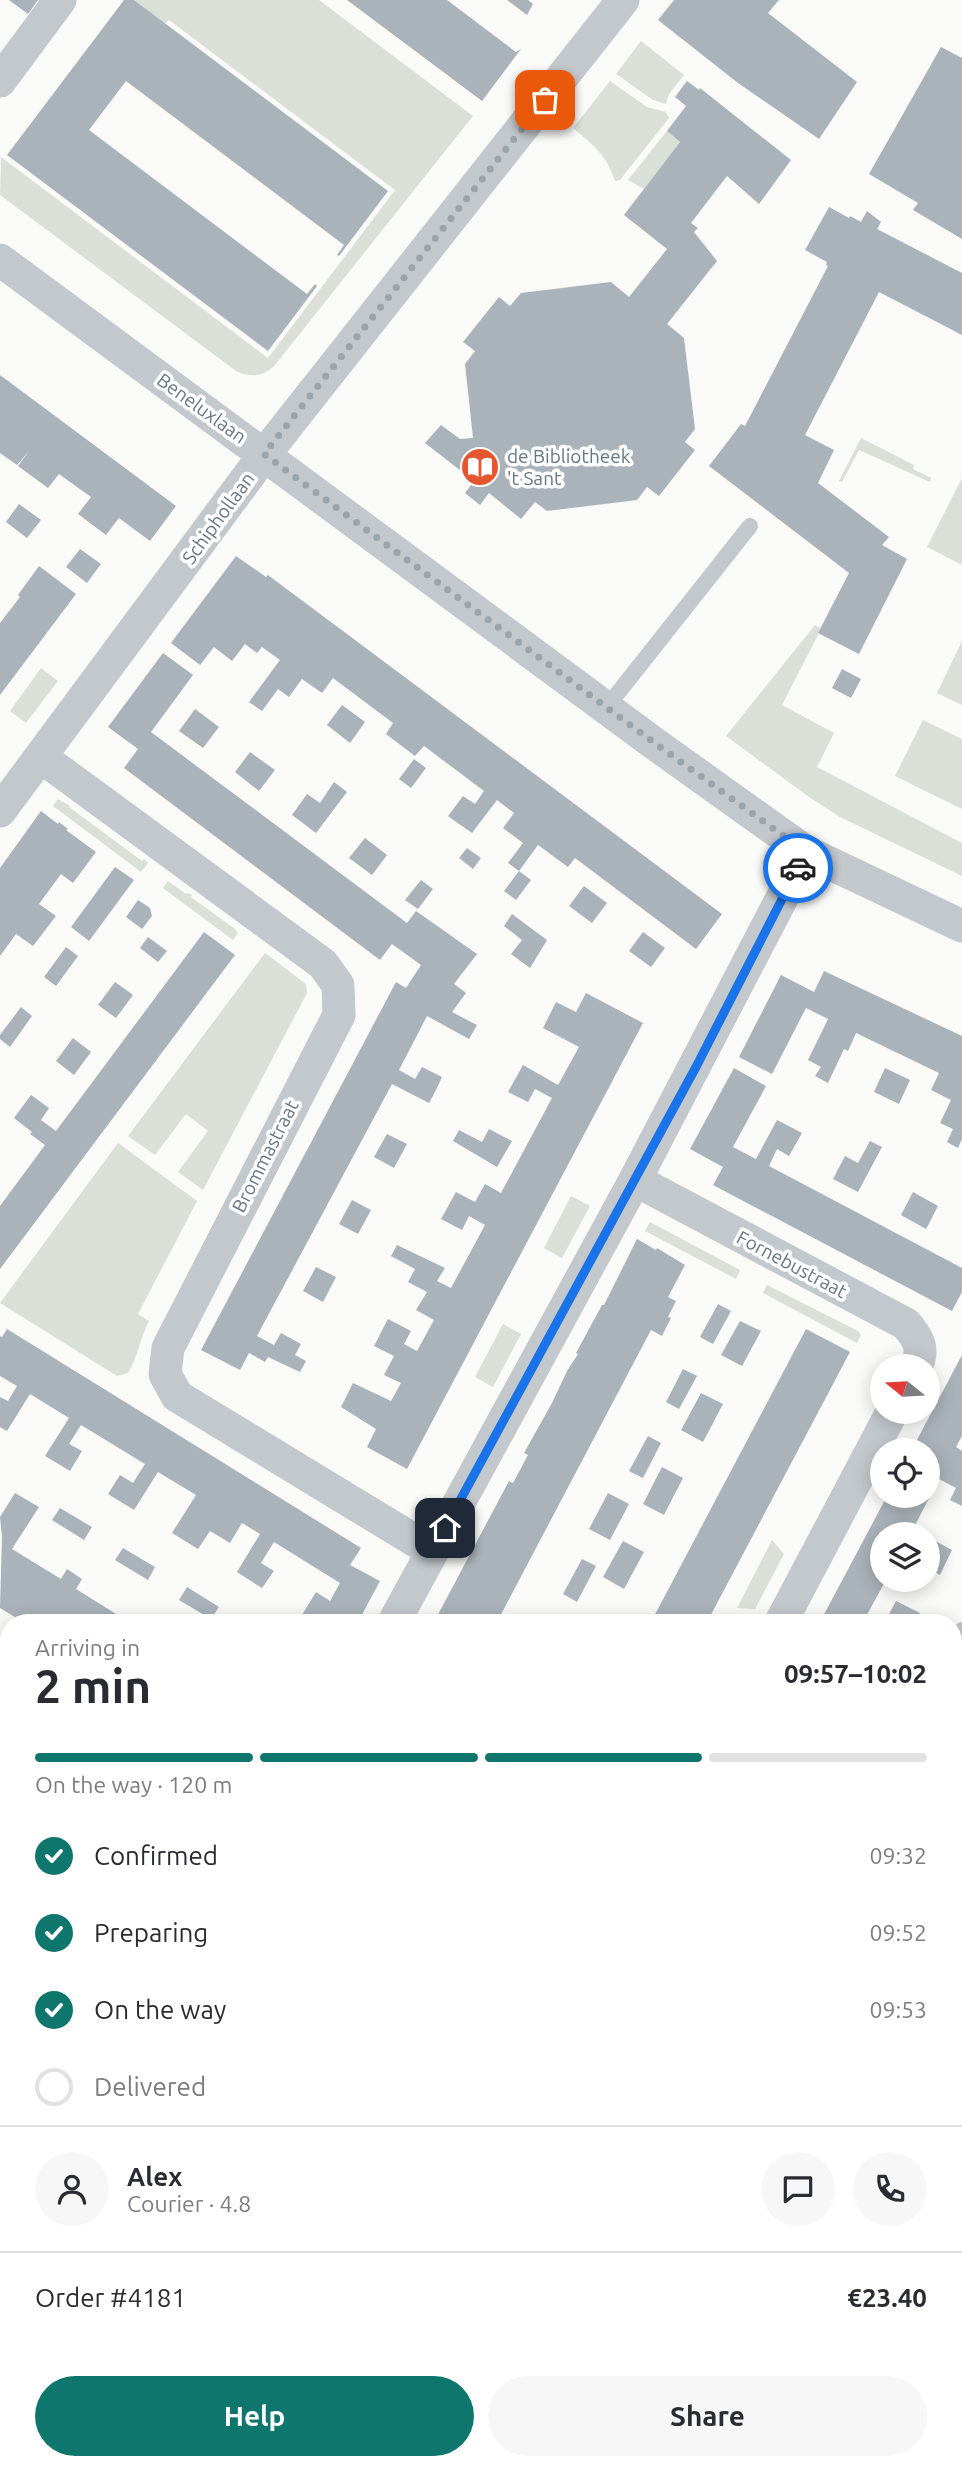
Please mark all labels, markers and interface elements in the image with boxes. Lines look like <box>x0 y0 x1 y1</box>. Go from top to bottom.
pin <box>515 70 575 130</box>
icon: bag <box>526 81 564 119</box>
street label: Beneluxlaan <box>153 368 251 448</box>
place label: de Bibliotheek 't Sant <box>507 445 631 489</box>
library icon: de Bibliotheek 't Sant <box>459 446 501 488</box>
street label: Schiphollaan <box>177 468 259 568</box>
courier <box>763 833 833 903</box>
icon: car <box>779 849 817 887</box>
street label: Brommastraat <box>227 1096 303 1216</box>
street label: Fornebustraat <box>733 1226 851 1302</box>
north arrow <box>870 1354 940 1424</box>
map controls <box>870 1354 940 1592</box>
button: locate <box>870 1438 940 1508</box>
pin <box>415 1498 475 1558</box>
icon: home <box>426 1509 464 1547</box>
button: layers <box>870 1522 940 1592</box>
text: Arriving in <box>35 1635 140 1660</box>
text: 09:57–10:02 <box>784 1659 927 1688</box>
text: 2 min <box>35 1660 151 1712</box>
text: On the way · 120 m <box>35 1772 232 1797</box>
icon: check <box>35 1837 73 1875</box>
text: Confirmed <box>94 1841 218 1870</box>
text: 09:32 <box>869 1843 927 1868</box>
icon: check <box>35 1914 73 1952</box>
text: Preparing <box>94 1918 208 1947</box>
text: 09:52 <box>869 1920 927 1945</box>
icon: check <box>35 1991 73 2029</box>
text: On the way <box>94 1995 226 2024</box>
text: 09:53 <box>869 1997 927 2022</box>
text: Delivered <box>94 2072 206 2101</box>
button: person <box>35 2152 109 2226</box>
button: chat <box>761 2152 835 2226</box>
button: phone <box>853 2152 927 2226</box>
text: Alex <box>127 2162 182 2191</box>
text: Courier · 4.8 <box>127 2191 251 2216</box>
text: Order #4181 <box>35 2283 186 2312</box>
text: €23.40 <box>847 2283 927 2312</box>
button: Help <box>35 2376 474 2456</box>
button: Share <box>488 2376 927 2456</box>

